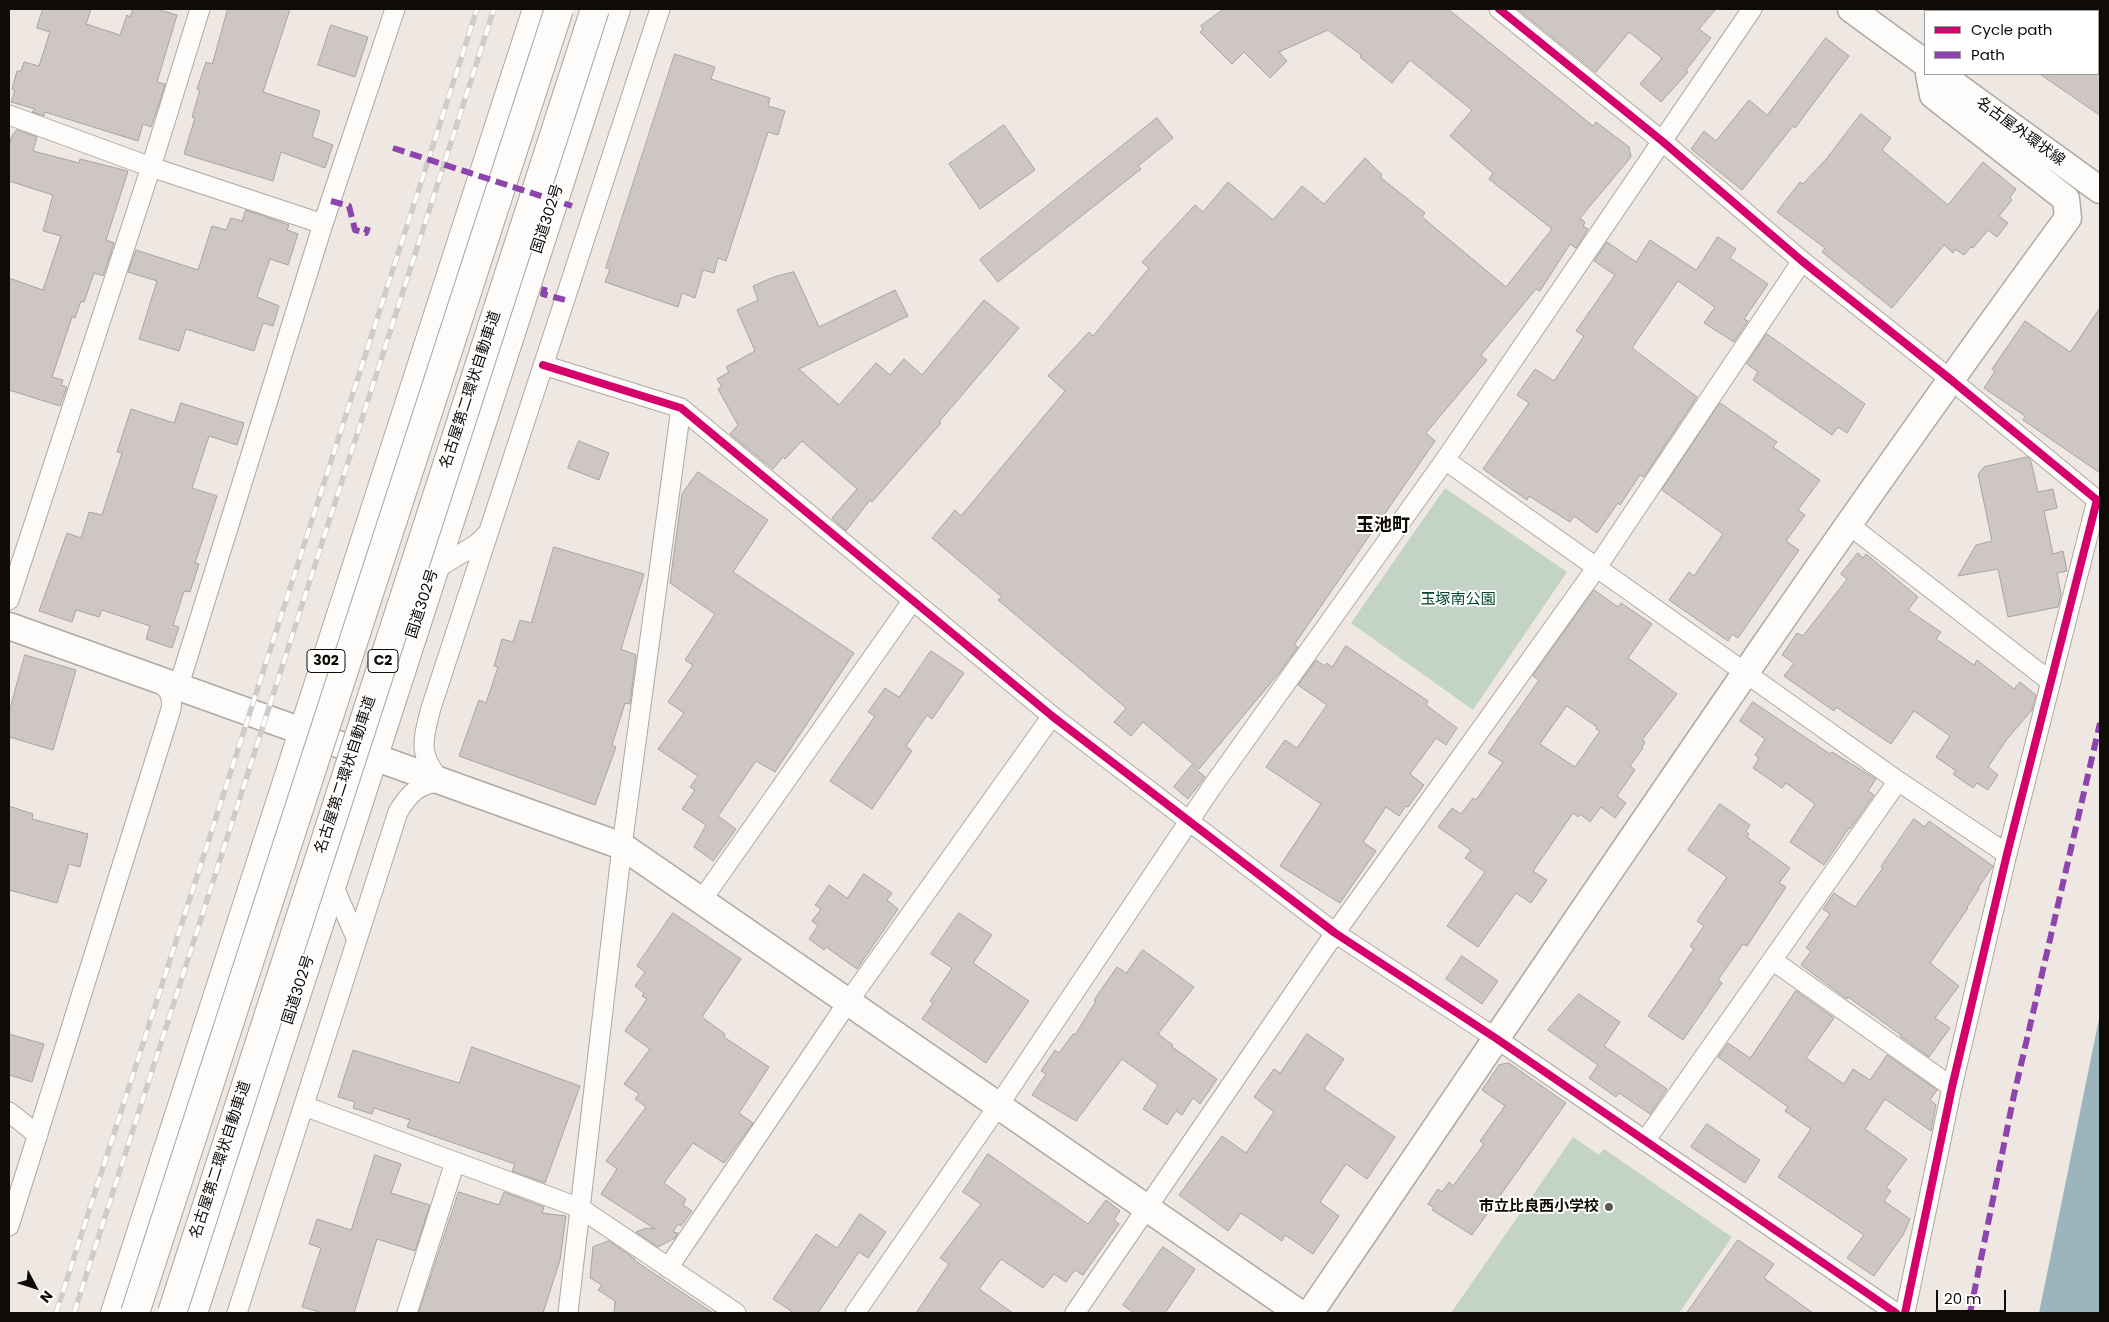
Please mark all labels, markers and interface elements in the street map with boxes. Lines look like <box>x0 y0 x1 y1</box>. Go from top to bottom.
legend <box>1924 10 2099 75</box>
text: Cycle path <box>1971 19 2052 40</box>
text: Path <box>1971 44 2005 65</box>
street label: 名古屋外環状線 <box>1972 94 2068 170</box>
street label: 国道302号 <box>528 182 568 256</box>
street label: 名古屋第二環状自動車道 <box>437 309 505 471</box>
district label: 玉池町 <box>1356 515 1410 537</box>
street label: 国道302号 <box>403 567 443 641</box>
park label: 玉塚南公園 <box>1421 591 1495 609</box>
road number: 302 <box>307 649 345 672</box>
road number: C2 <box>368 649 398 672</box>
street label: 名古屋第二環状自動車道 <box>312 694 380 856</box>
street label: 国道302号 <box>279 953 319 1027</box>
street label: 名古屋第二環状自動車道 <box>187 1079 255 1241</box>
place label: 市立比良西小学校 <box>1479 1198 1599 1216</box>
marker: 市立比良西小学校 <box>1603 1201 1615 1213</box>
north arrow <box>10 1262 60 1312</box>
scale bar <box>1939 1280 2009 1312</box>
text: N <box>35 1286 58 1307</box>
text: 20 m <box>1944 1288 1982 1309</box>

